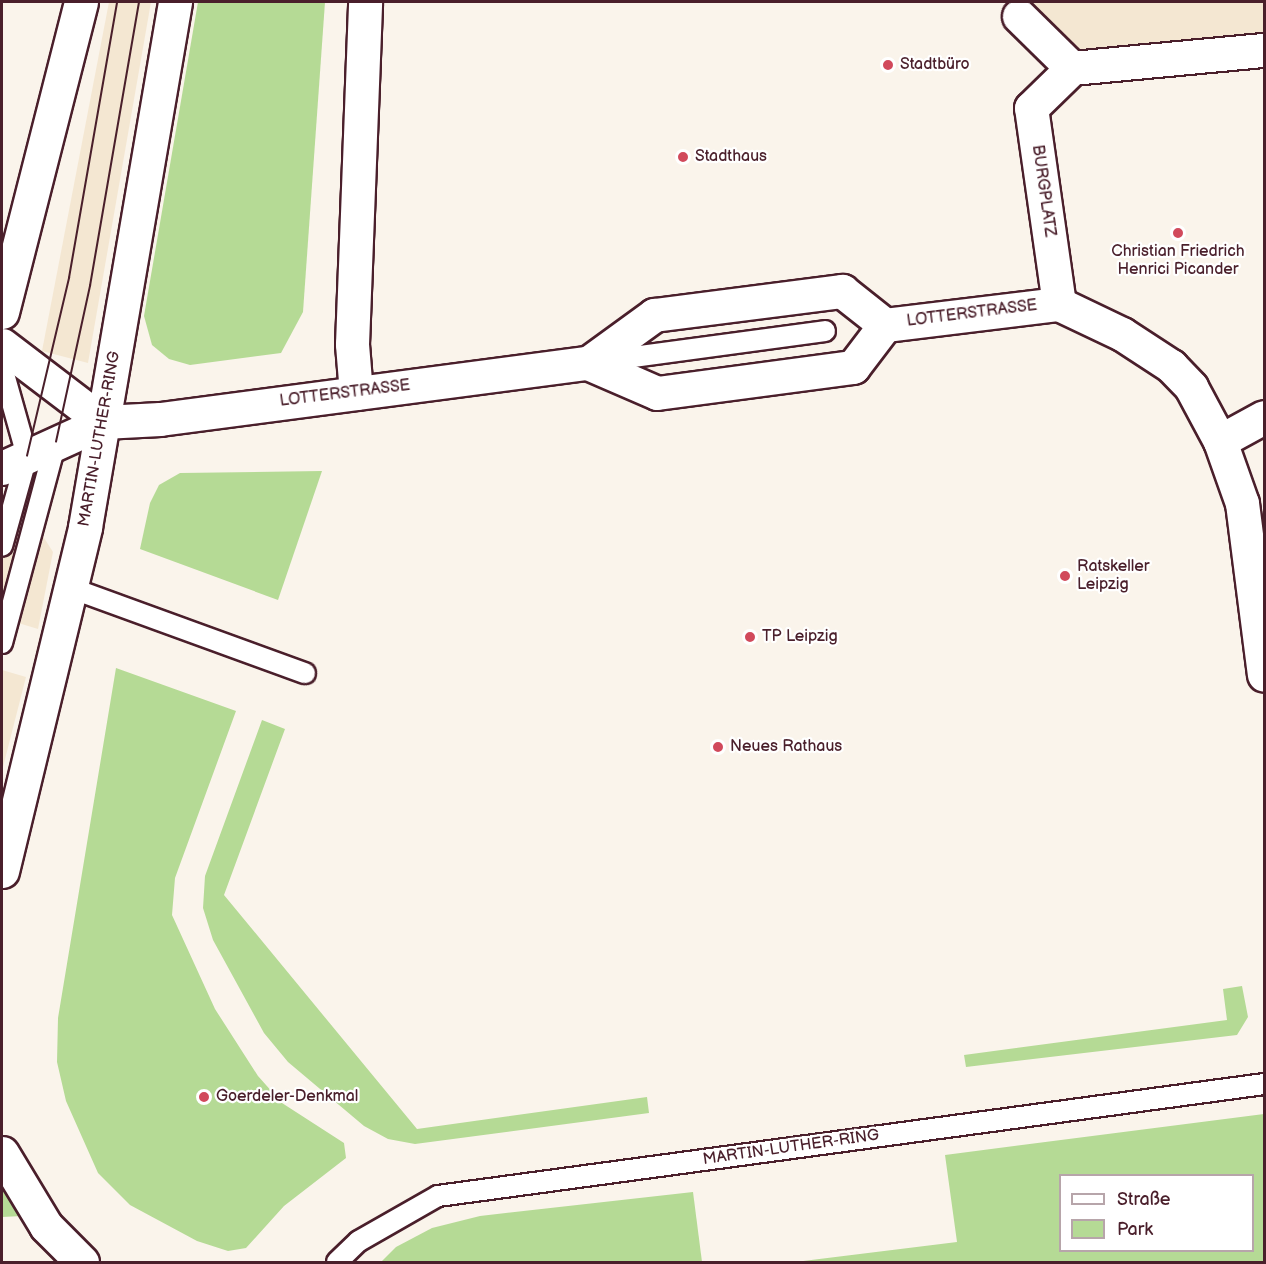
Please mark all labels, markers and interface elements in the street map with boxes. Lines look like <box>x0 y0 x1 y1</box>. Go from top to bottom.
place label: Stadtbüro <box>900 55 970 75</box>
marker: Stadtbüro <box>881 58 895 72</box>
street label: BURGPLATZ <box>1027 144 1059 238</box>
place label: Stadthaus <box>695 147 767 167</box>
marker: Stadthaus <box>676 150 690 164</box>
marker: Christian Friedrich Henrici Picander <box>1171 226 1185 240</box>
place label: Christian Friedrich Henrici Picander <box>1111 242 1245 280</box>
street label: LOTTERSTRASSE <box>906 296 1038 332</box>
street label: MARTIN-LUTHER-RING <box>75 350 125 528</box>
street label: LOTTERSTRASSE <box>279 376 411 412</box>
place label: Ratskeller Leipzig <box>1077 557 1149 595</box>
marker: Ratskeller Leipzig <box>1058 569 1072 583</box>
place label: TP Leipzig <box>762 627 838 647</box>
marker: TP Leipzig <box>743 630 757 644</box>
place label: Neues Rathaus <box>730 737 842 757</box>
marker: Neues Rathaus <box>711 740 725 754</box>
place label: Goerdeler-Denkmal <box>216 1087 358 1107</box>
marker: Goerdeler-Denkmal <box>197 1090 211 1104</box>
street label: MARTIN-LUTHER-RING <box>702 1126 880 1170</box>
legend <box>1059 1174 1254 1252</box>
text: Straße <box>1117 1189 1170 1210</box>
text: Park <box>1117 1219 1153 1240</box>

